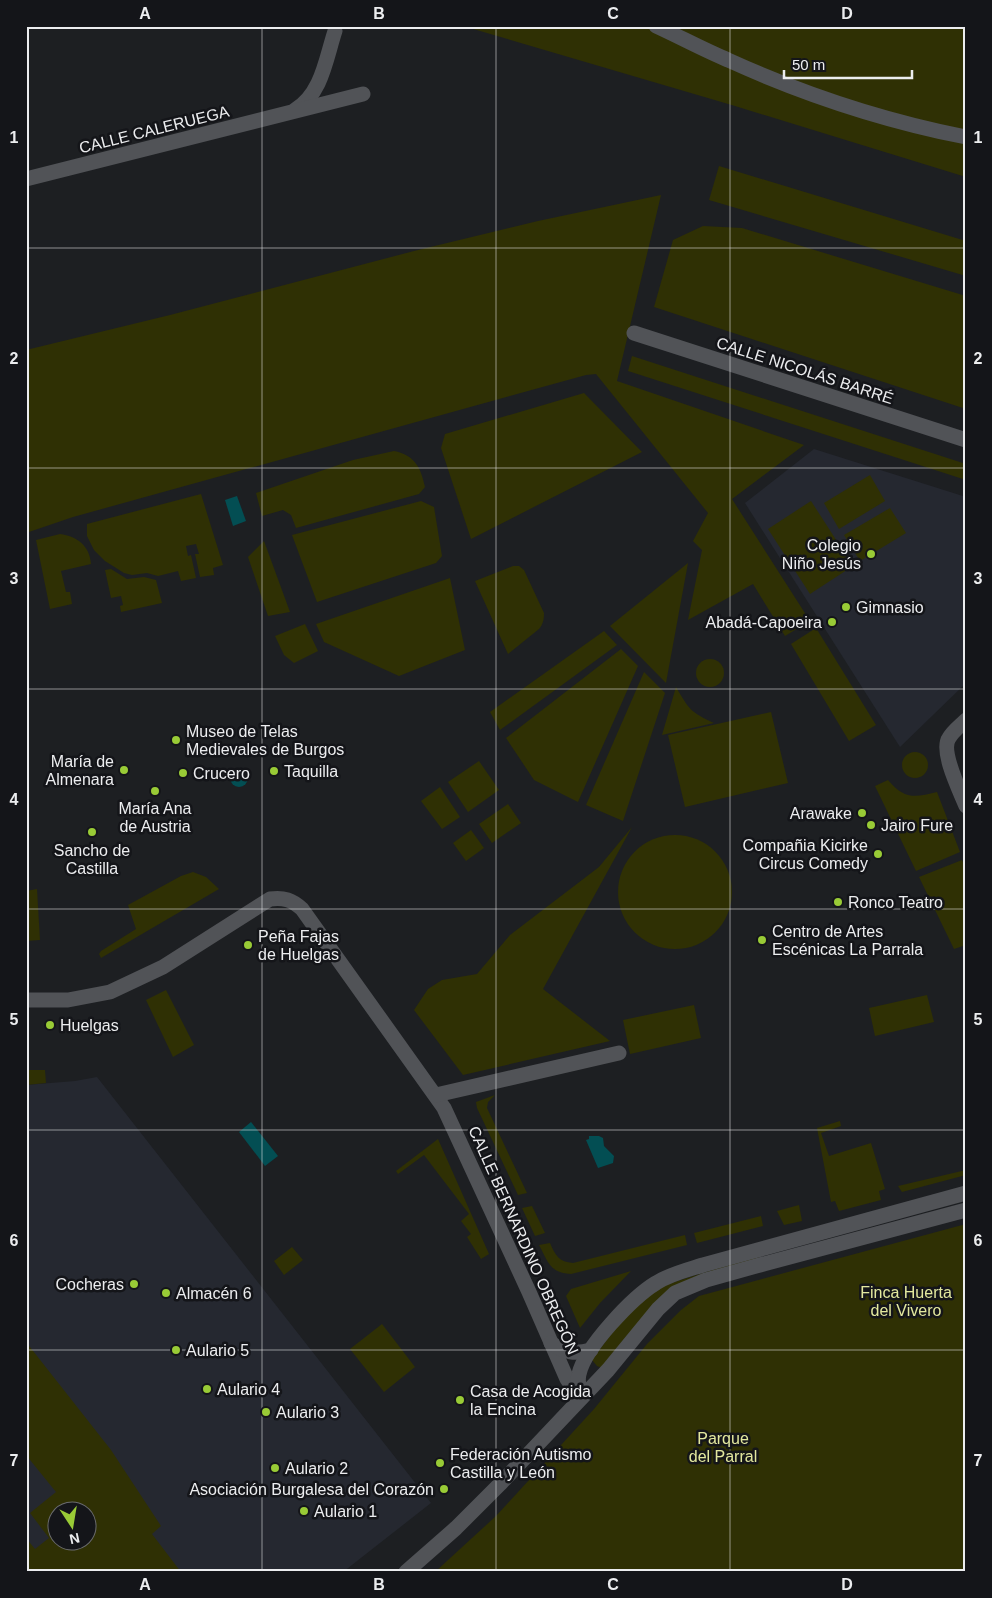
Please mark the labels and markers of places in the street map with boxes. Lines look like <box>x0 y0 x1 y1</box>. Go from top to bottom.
place label: Colegio Niño Jesús <box>782 537 861 572</box>
marker: Colegio Niño Jesús <box>865 548 877 560</box>
place label: Gimnasio <box>856 599 924 616</box>
marker: Gimnasio <box>840 601 852 613</box>
place label: Abadá-Capoeira <box>705 614 822 631</box>
marker: Abadá-Capoeira <box>826 616 838 628</box>
place label: Museo de Telas Medievales de Burgos <box>186 723 344 758</box>
marker: Museo de Telas Medievales de Burgos <box>170 734 182 746</box>
place label: María de Almenara <box>46 753 114 788</box>
place label: Taquilla <box>284 763 338 780</box>
marker: María de Almenara <box>118 764 130 776</box>
place label: Crucero <box>193 765 250 782</box>
marker: Taquilla <box>268 765 280 777</box>
marker: Crucero <box>177 767 189 779</box>
marker: María Ana de Austria <box>149 785 161 797</box>
place label: María Ana de Austria <box>119 800 192 835</box>
place label: Arawake <box>790 805 852 822</box>
marker: Arawake <box>856 807 868 819</box>
place label: Jairo Fure <box>881 817 953 834</box>
marker: Jairo Fure <box>865 819 877 831</box>
marker: Sancho de Castilla <box>86 826 98 838</box>
place label: Compañia Kicirke Circus Comedy <box>743 837 868 872</box>
place label: Sancho de Castilla <box>54 842 130 877</box>
marker: Compañia Kicirke Circus Comedy <box>872 848 884 860</box>
place label: Ronco Teatro <box>848 894 943 911</box>
marker: Ronco Teatro <box>832 896 844 908</box>
place label: Centro de Artes Escénicas La Parrala <box>772 923 923 958</box>
place label: Peña Fajas de Huelgas <box>258 928 339 963</box>
marker: Centro de Artes Escénicas La Parrala <box>756 934 768 946</box>
marker: Peña Fajas de Huelgas <box>242 939 254 951</box>
place label: Huelgas <box>60 1017 119 1034</box>
marker: Huelgas <box>44 1019 56 1031</box>
place label: Cocheras <box>56 1276 124 1293</box>
marker: Cocheras <box>128 1278 140 1290</box>
place label: Almacén 6 <box>176 1285 252 1302</box>
marker: Almacén 6 <box>160 1287 172 1299</box>
place label: Aulario 5 <box>186 1342 249 1359</box>
marker: Aulario 5 <box>170 1344 182 1356</box>
place label: Aulario 4 <box>217 1381 280 1398</box>
marker: Aulario 4 <box>201 1383 213 1395</box>
place label: Casa de Acogida la Encina <box>470 1383 591 1418</box>
marker: Casa de Acogida la Encina <box>454 1394 466 1406</box>
place label: Aulario 3 <box>276 1404 339 1421</box>
marker: Aulario 3 <box>260 1406 272 1418</box>
place label: Federación Autismo Castilla y León <box>450 1446 592 1481</box>
marker: Federación Autismo Castilla y León <box>434 1457 446 1469</box>
place label: Aulario 2 <box>285 1460 348 1477</box>
marker: Aulario 2 <box>269 1462 281 1474</box>
place label: Asociación Burgalesa del Corazón <box>189 1481 434 1498</box>
marker: Asociación Burgalesa del Corazón <box>438 1483 450 1495</box>
place label: Aulario 1 <box>314 1503 377 1520</box>
marker: Aulario 1 <box>298 1505 310 1517</box>

